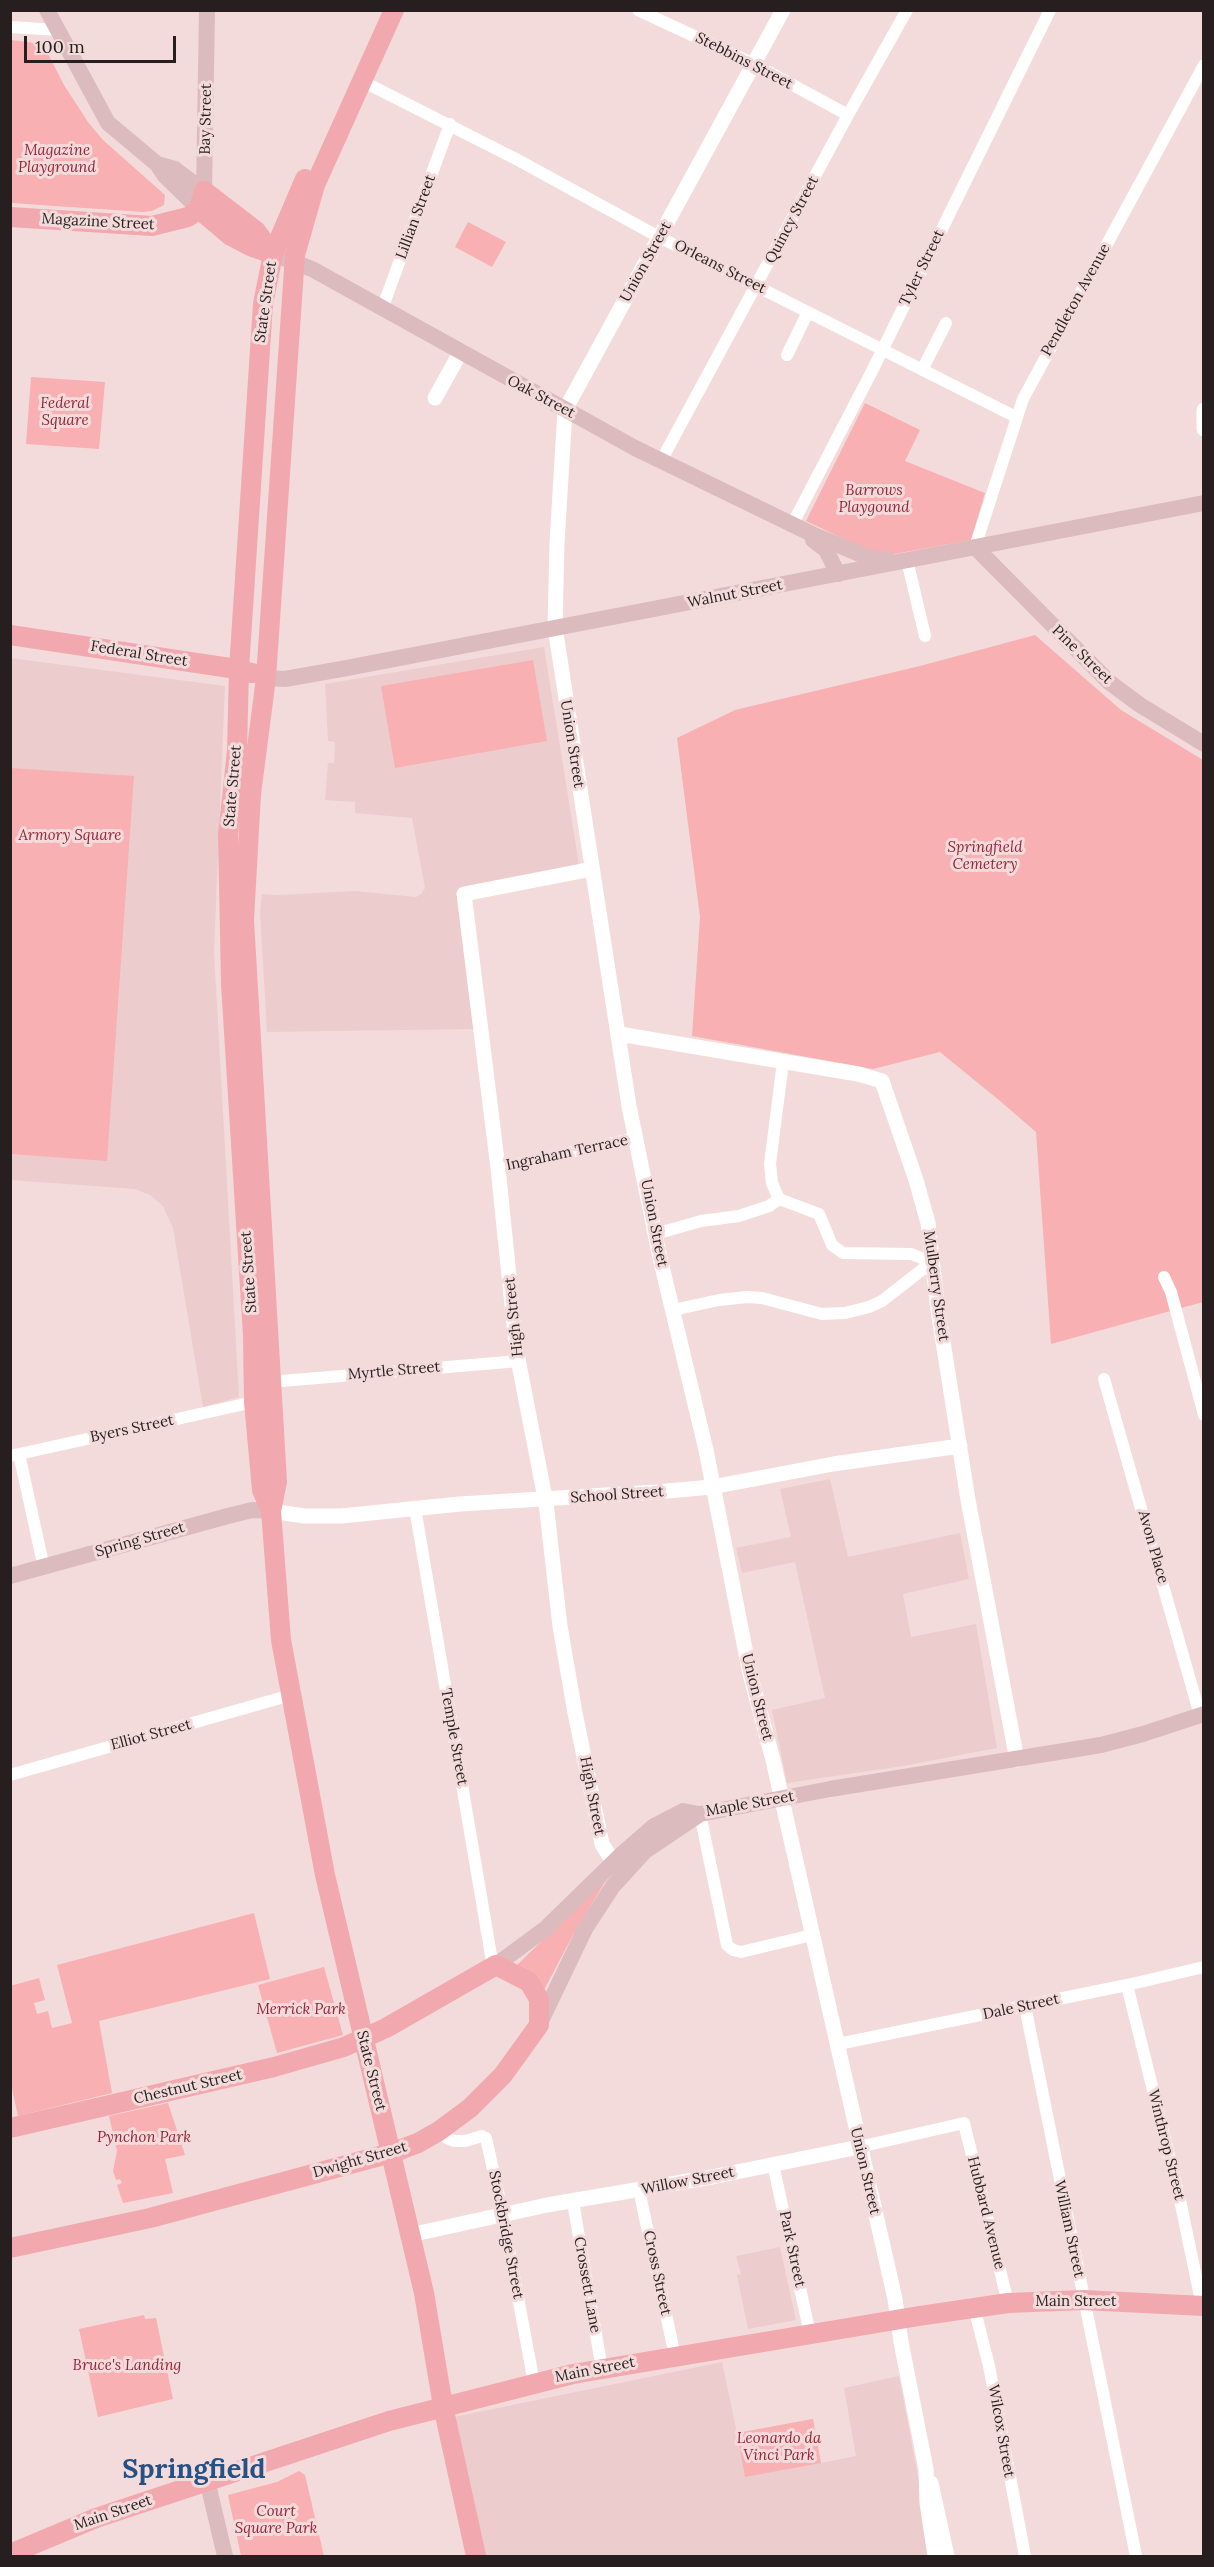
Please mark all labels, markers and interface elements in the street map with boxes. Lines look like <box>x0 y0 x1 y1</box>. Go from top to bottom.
scale bar <box>27 24 178 62</box>
street label: Stebbins Street <box>692 29 796 93</box>
text: 100 m <box>35 35 85 58</box>
street label: Bay Street <box>196 83 216 155</box>
park label: Magazine Playground <box>18 142 96 177</box>
street label: Lillian Street <box>392 172 440 262</box>
street label: Quincy Street <box>761 173 823 267</box>
street label: Magazine Street <box>41 210 155 234</box>
street label: Union Street <box>617 219 675 305</box>
street label: Tyler Street <box>896 227 948 309</box>
street label: Orleans Street <box>671 236 769 298</box>
street label: Pendleton Avenue <box>1038 241 1114 359</box>
street label: State Street <box>251 260 281 344</box>
street label: Oak Street <box>504 372 578 422</box>
park label: Federal Square <box>40 395 90 430</box>
park label: Barrows Playgound <box>838 482 910 517</box>
street label: Walnut Street <box>686 576 784 612</box>
street label: Pine Street <box>1048 622 1116 688</box>
street label: Federal Street <box>89 637 189 671</box>
street label: Union Street <box>556 699 588 789</box>
street label: State Street <box>220 744 246 828</box>
park label: Armory Square <box>18 827 122 845</box>
park label: Springfield Cemetery <box>948 839 1022 874</box>
street label: Ingraham Terrace <box>504 1131 630 1175</box>
street label: Union Street <box>637 1178 671 1268</box>
street label: State Street <box>237 1230 261 1314</box>
street label: Mulberry Street <box>919 1230 953 1342</box>
street label: High Street <box>501 1276 527 1358</box>
street label: Myrtle Street <box>347 1358 441 1384</box>
street label: Byers Street <box>89 1411 175 1447</box>
street label: School Street <box>570 1483 664 1507</box>
street label: Avon Place <box>1134 1508 1172 1586</box>
street label: Spring Street <box>93 1519 187 1561</box>
street label: Union Street <box>738 1652 776 1742</box>
street label: Temple Street <box>437 1687 471 1787</box>
street label: Elliot Street <box>109 1716 193 1754</box>
street label: High Street <box>576 1755 608 1837</box>
street label: Maple Street <box>705 1787 795 1821</box>
street label: Dale Street <box>981 1990 1061 2024</box>
park label: Merrick Park <box>256 2001 346 2019</box>
street label: State Street <box>352 2029 390 2113</box>
street label: Chestnut Street <box>132 2066 244 2108</box>
street label: Winthrop Street <box>1144 2088 1188 2202</box>
street label: Union Street <box>846 2126 884 2216</box>
park label: Pynchon Park <box>97 2129 191 2147</box>
street label: Dwight Street <box>311 2138 409 2182</box>
street label: Hubbard Avenue <box>963 2155 1009 2271</box>
street label: Willow Street <box>640 2163 736 2199</box>
street label: Stockbridge Street <box>485 2169 527 2301</box>
street label: William Street <box>1050 2179 1088 2279</box>
street label: Park Street <box>775 2209 809 2289</box>
street label: Cross Street <box>639 2229 675 2317</box>
street label: Crossett Lane <box>570 2236 604 2334</box>
street label: Main Street <box>1035 2293 1117 2311</box>
street label: Main Street <box>553 2353 637 2387</box>
park label: Bruce's Landing <box>73 2357 181 2375</box>
street label: Wilcox Street <box>984 2383 1018 2479</box>
park label: Leonardo da Vinci Park <box>737 2430 821 2465</box>
district label: Springfield <box>122 2454 266 2486</box>
street label: Main Street <box>72 2491 154 2535</box>
park label: Court Square Park <box>235 2503 317 2538</box>

